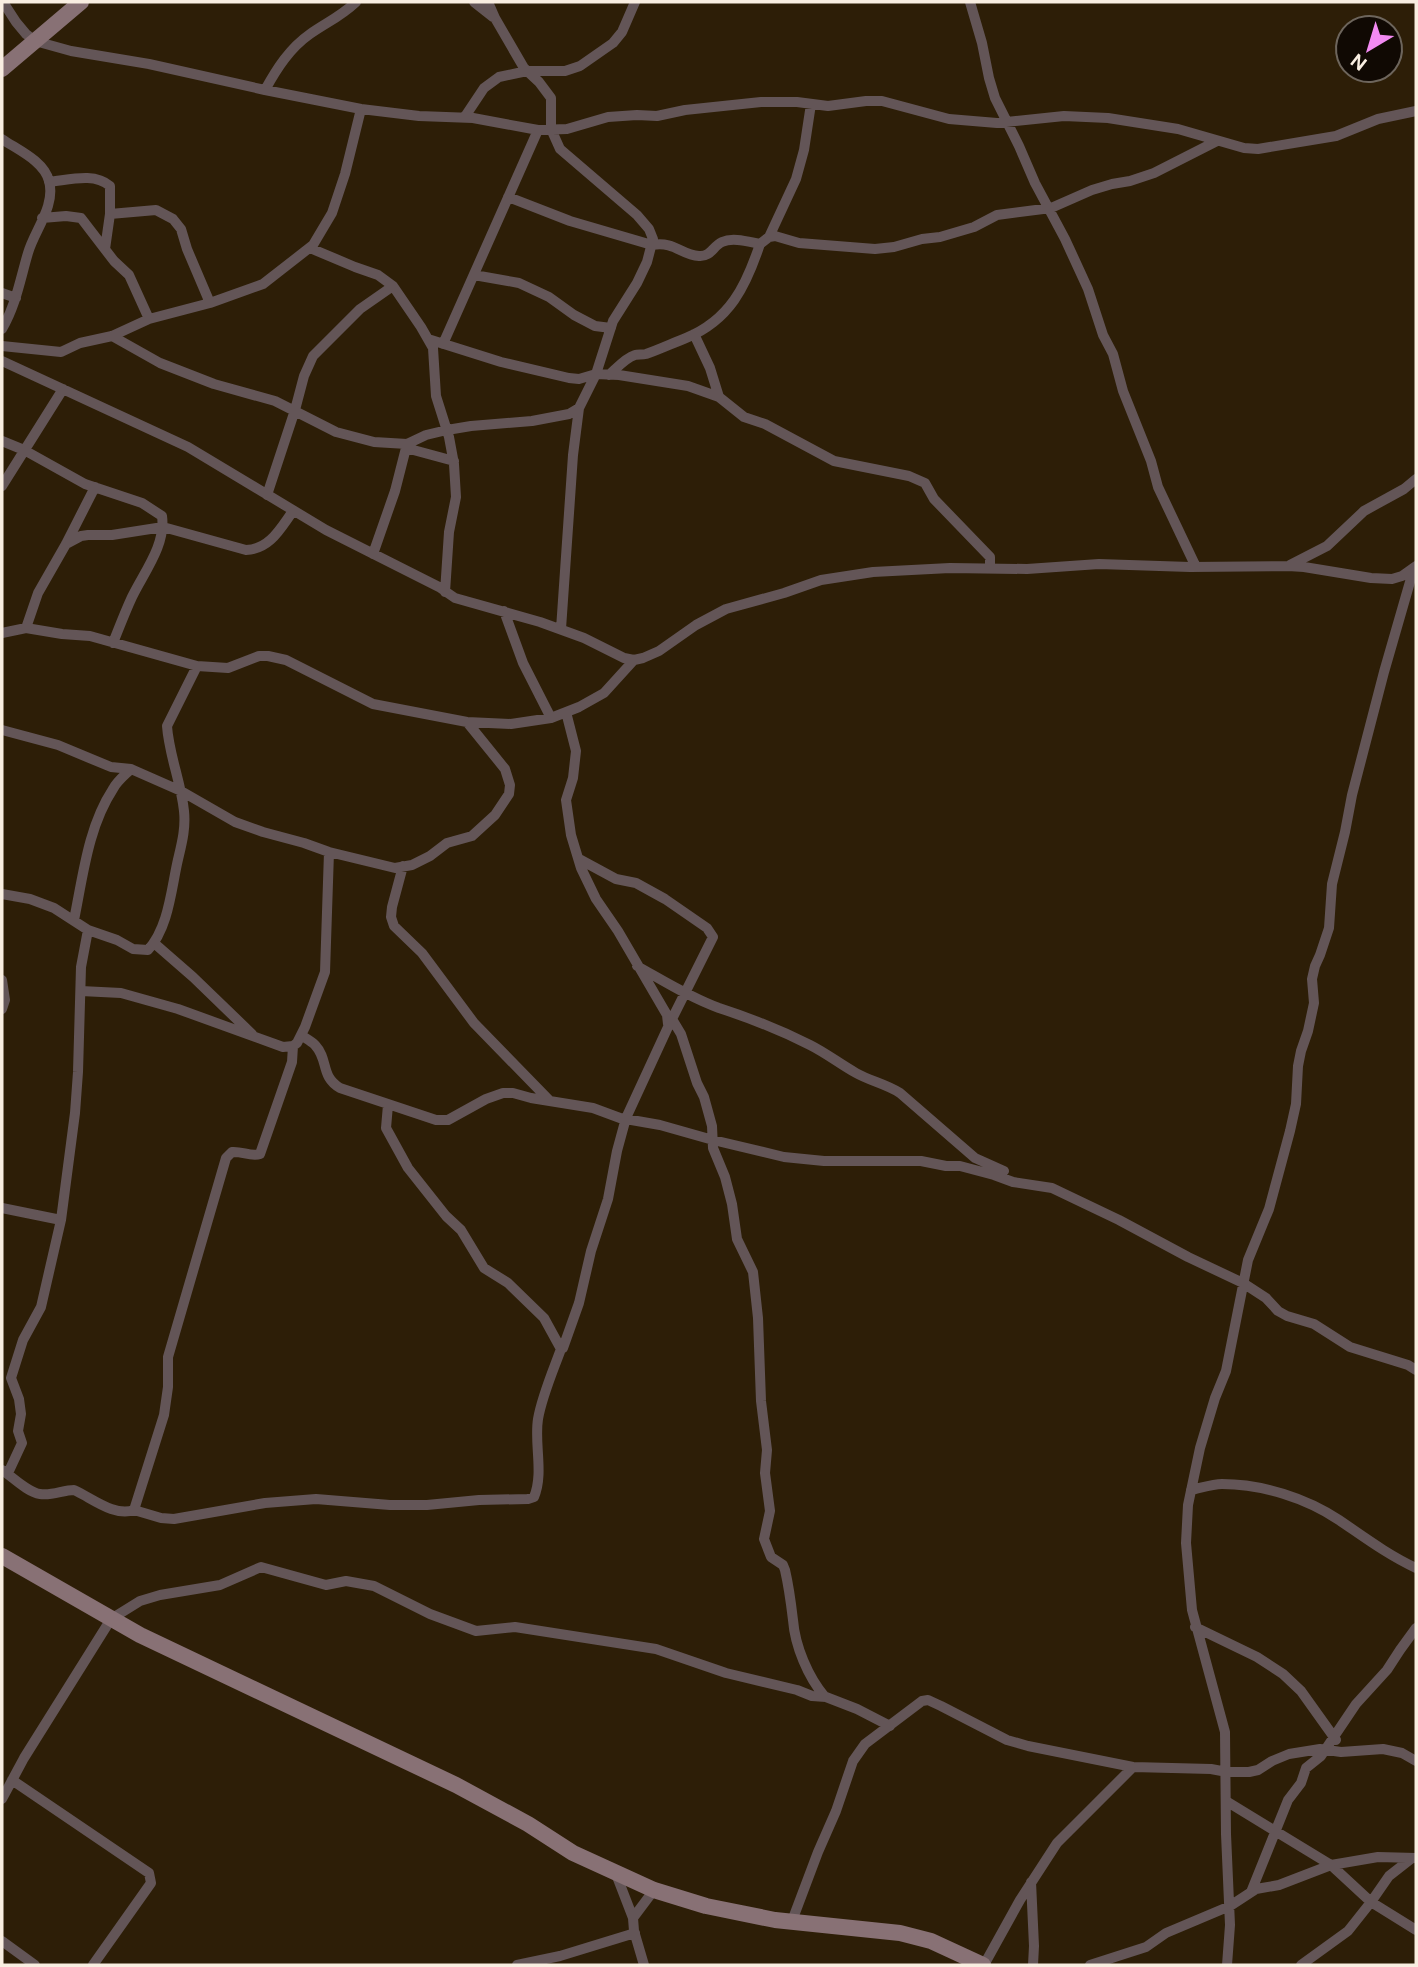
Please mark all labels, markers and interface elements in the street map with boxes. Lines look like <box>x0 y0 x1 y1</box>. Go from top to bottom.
north arrow <box>1334 14 1404 84</box>
text: N <box>1346 48 1372 76</box>

